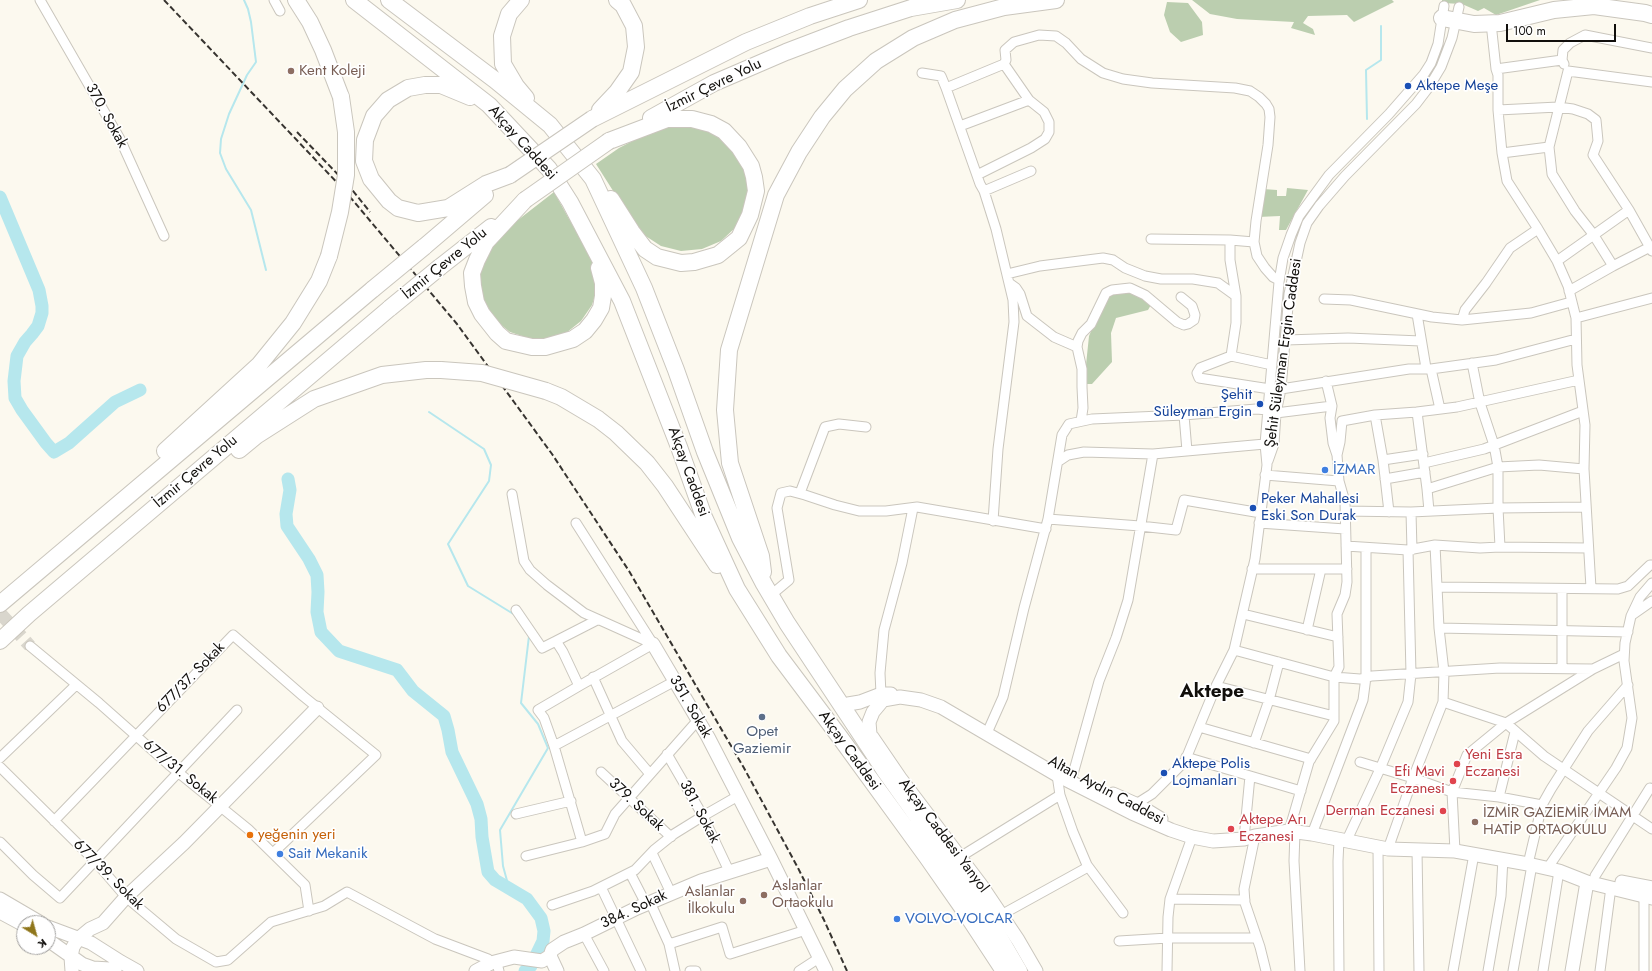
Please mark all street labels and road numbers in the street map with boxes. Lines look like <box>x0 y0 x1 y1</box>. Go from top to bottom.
street label: İzmir Çevre Yolu <box>663 55 765 117</box>
street label: 370. Sokak <box>81 81 131 151</box>
street label: Akçay Caddesi <box>484 102 560 184</box>
street label: İzmir Çevre Yolu <box>399 224 491 304</box>
street label: Şehit Süleyman Ergin Caddesi <box>1262 257 1306 449</box>
street label: Akçay Caddesi <box>663 425 713 519</box>
street label: İzmir Çevre Yolu <box>150 432 242 512</box>
street label: 677/37. Sokak <box>153 639 229 717</box>
street label: 351. Sokak <box>665 673 715 741</box>
street label: Akçay Caddesi <box>814 708 884 794</box>
street label: 677/31. Sokak <box>139 736 221 808</box>
street label: Altan Aydın Caddesi <box>1045 753 1167 829</box>
street label: 379. Sokak <box>605 775 667 835</box>
street label: Akçay Caddesi Yanyol <box>894 775 992 897</box>
street label: 381. Sokak <box>675 777 723 847</box>
street label: 677/39. Sokak <box>69 836 147 914</box>
street label: 384. Sokak <box>598 887 670 933</box>

